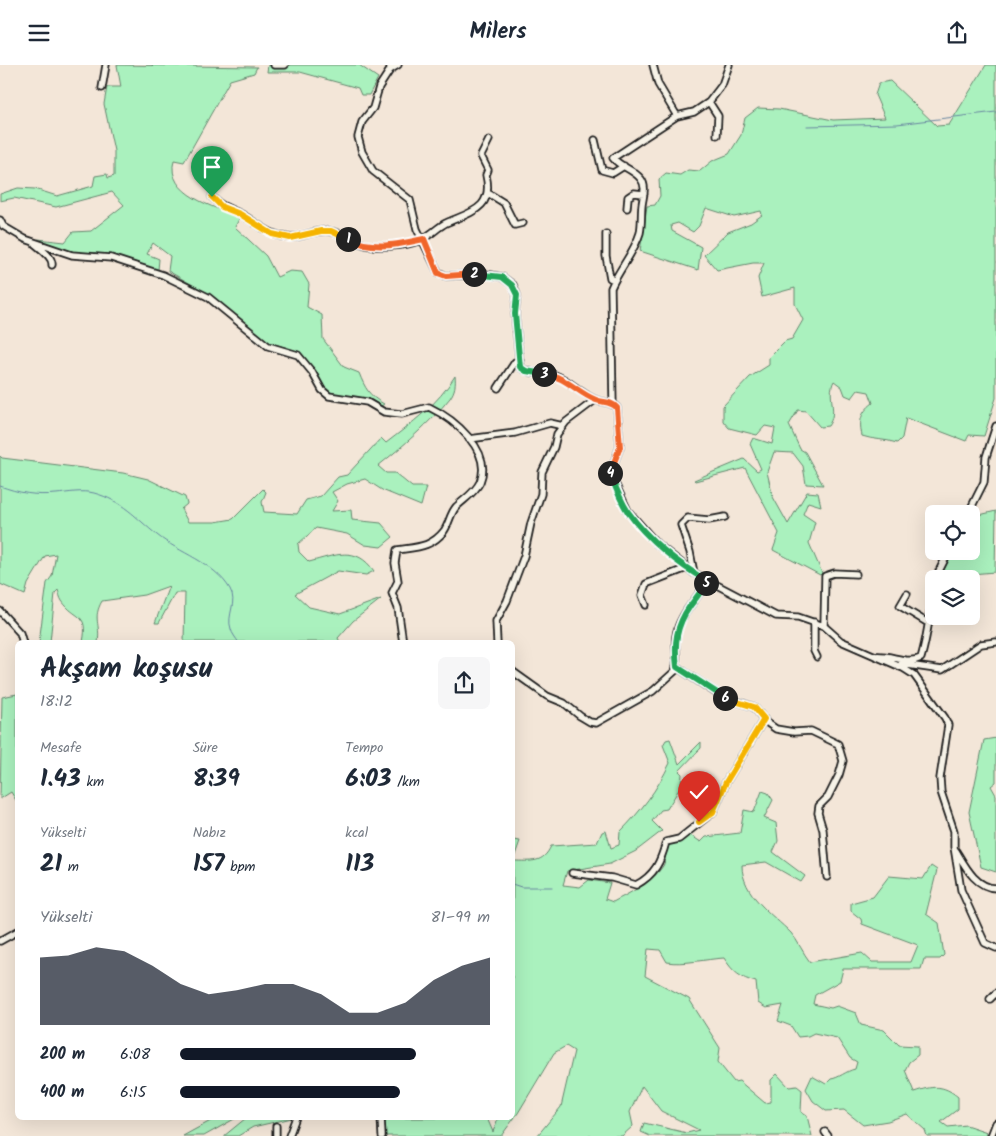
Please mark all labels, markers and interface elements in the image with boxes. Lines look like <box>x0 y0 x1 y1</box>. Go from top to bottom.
text: Milers <box>469 15 527 50</box>
icon: menu <box>25 19 53 47</box>
icon: share <box>943 19 971 47</box>
pin <box>191 146 233 197</box>
icon: arrive <box>198 153 226 181</box>
pin: 1 <box>336 227 360 251</box>
text: 1 <box>346 228 351 250</box>
pin: 2 <box>462 261 486 287</box>
text: 2 <box>470 263 479 285</box>
pin: 3 <box>532 361 556 387</box>
text: 3 <box>541 363 548 385</box>
pin: 4 <box>598 461 622 485</box>
text: 4 <box>607 462 614 484</box>
map controls <box>925 505 980 625</box>
button: locate <box>925 505 980 560</box>
button: layers <box>925 570 980 625</box>
pin: 5 <box>694 571 718 595</box>
text: 5 <box>703 572 710 594</box>
text: Akşam koşusu <box>40 647 212 692</box>
button: share <box>438 657 490 709</box>
pin: 6 <box>712 685 738 711</box>
text: 6 <box>722 687 729 709</box>
text: 18:12 <box>40 689 73 714</box>
text: Mesafe <box>40 737 81 759</box>
text: Süre <box>193 737 218 759</box>
text: Tempo <box>345 737 383 759</box>
text: 1.43 <box>40 759 81 799</box>
text: 8:39 <box>193 759 240 799</box>
text: 6:03 <box>345 759 392 799</box>
text: km <box>81 771 104 793</box>
text: /km <box>392 771 420 793</box>
pin <box>678 771 720 822</box>
icon: check <box>685 778 713 806</box>
text: Yükselti <box>40 822 86 844</box>
text: Nabız <box>193 822 226 844</box>
text: kcal <box>345 822 368 844</box>
text: 21 <box>40 844 62 884</box>
text: 157 <box>193 844 225 884</box>
text: 113 <box>345 844 374 884</box>
text: m <box>62 856 79 878</box>
text: bpm <box>225 856 255 878</box>
text: Yükselti <box>40 905 92 930</box>
text: 81–99 m <box>431 905 490 930</box>
text: 200 m <box>40 1042 85 1067</box>
text: 6:08 <box>120 1042 150 1067</box>
text: 400 m <box>40 1080 84 1105</box>
text: 6:15 <box>120 1080 146 1105</box>

